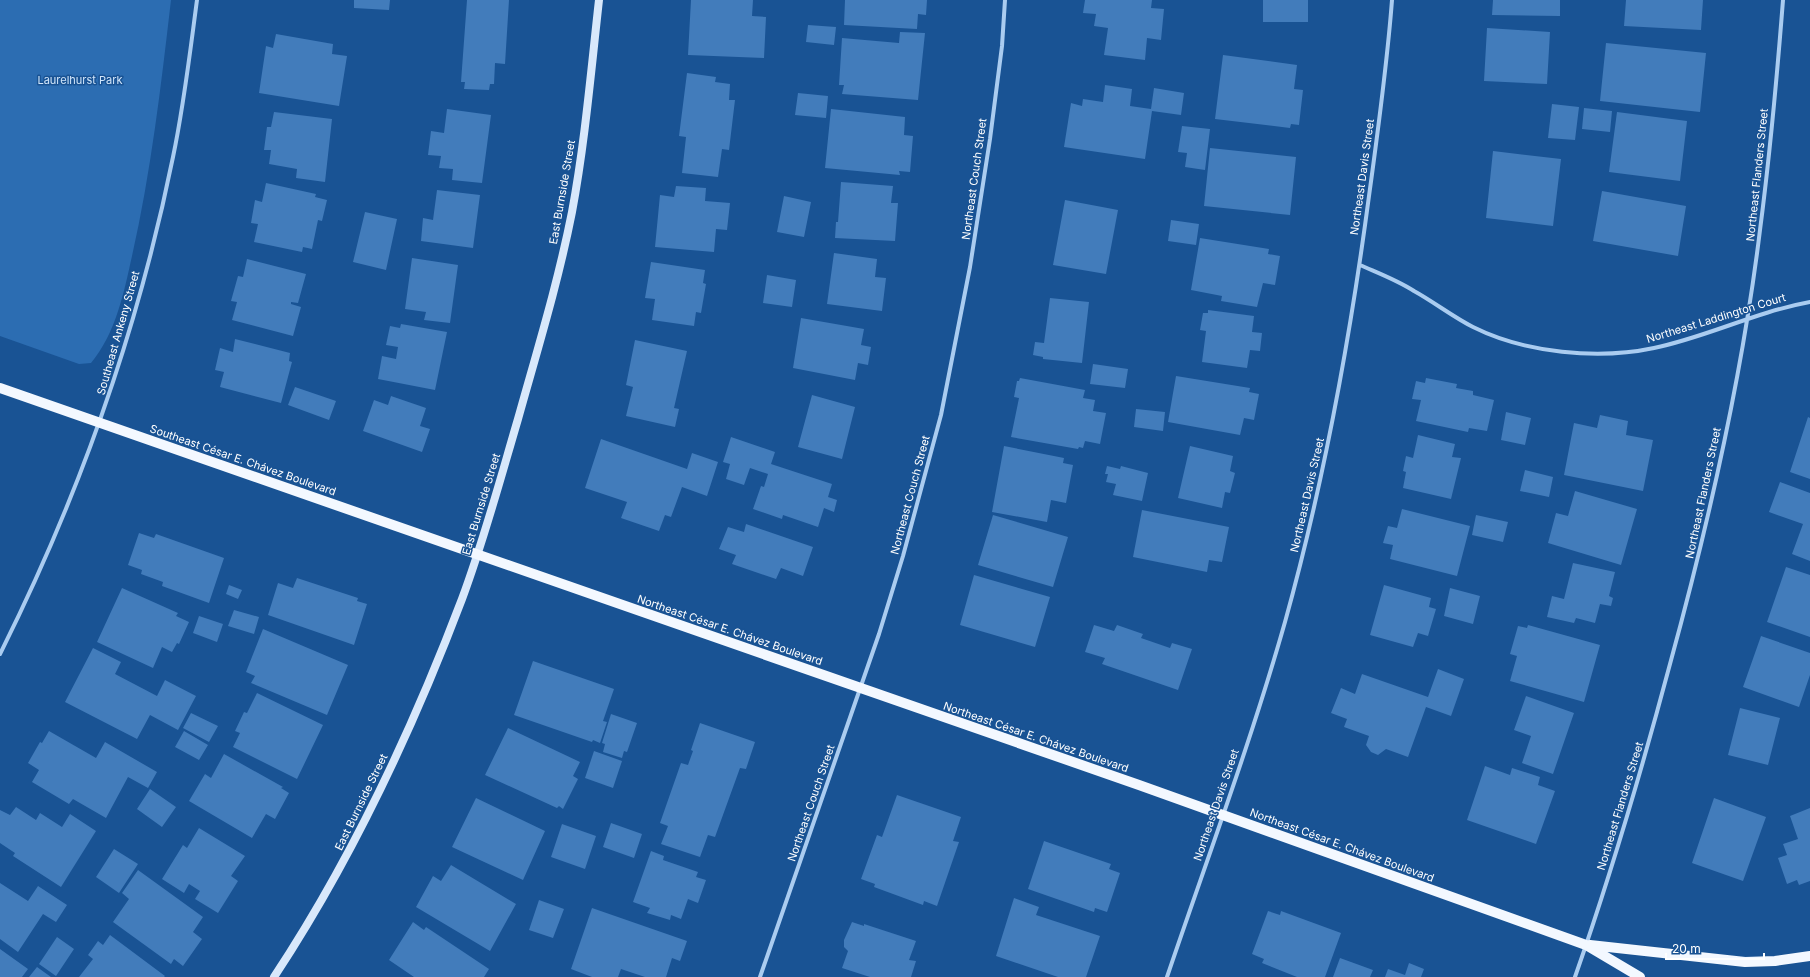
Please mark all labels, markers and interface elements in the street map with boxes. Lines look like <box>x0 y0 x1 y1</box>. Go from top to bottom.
park label: Laurelhurst Park <box>37 73 123 87</box>
street label: Northeast Flanders Street <box>1743 107 1771 242</box>
street label: Northeast Couch Street <box>959 117 990 241</box>
street label: Northeast Davis Street <box>1347 118 1377 236</box>
street label: East Burnside Street <box>546 138 578 245</box>
street label: Southeast Ankeny Street <box>94 269 143 397</box>
street label: Northeast Laddington Court <box>1645 290 1788 346</box>
street label: Southeast César E. Chávez Boulevard <box>148 421 338 499</box>
street label: Northeast Flanders Street <box>1682 426 1724 560</box>
street label: Northeast Couch Street <box>887 434 933 556</box>
street label: Northeast Davis Street <box>1287 436 1327 554</box>
street label: East Burnside Street <box>459 451 503 557</box>
street label: Northeast César E. Chávez Boulevard <box>635 592 825 668</box>
street label: Northeast César E. Chávez Boulevard <box>941 699 1131 775</box>
street label: Northeast Flanders Street <box>1594 740 1646 872</box>
street label: Northeast Couch Street <box>784 742 838 863</box>
street label: Northeast Davis Street <box>1190 747 1242 863</box>
street label: East Burnside Street <box>332 751 391 853</box>
street label: Northeast César E. Chávez Boulevard <box>1248 805 1436 885</box>
scale bar <box>1666 935 1764 961</box>
text: 20 m <box>1672 941 1701 956</box>

